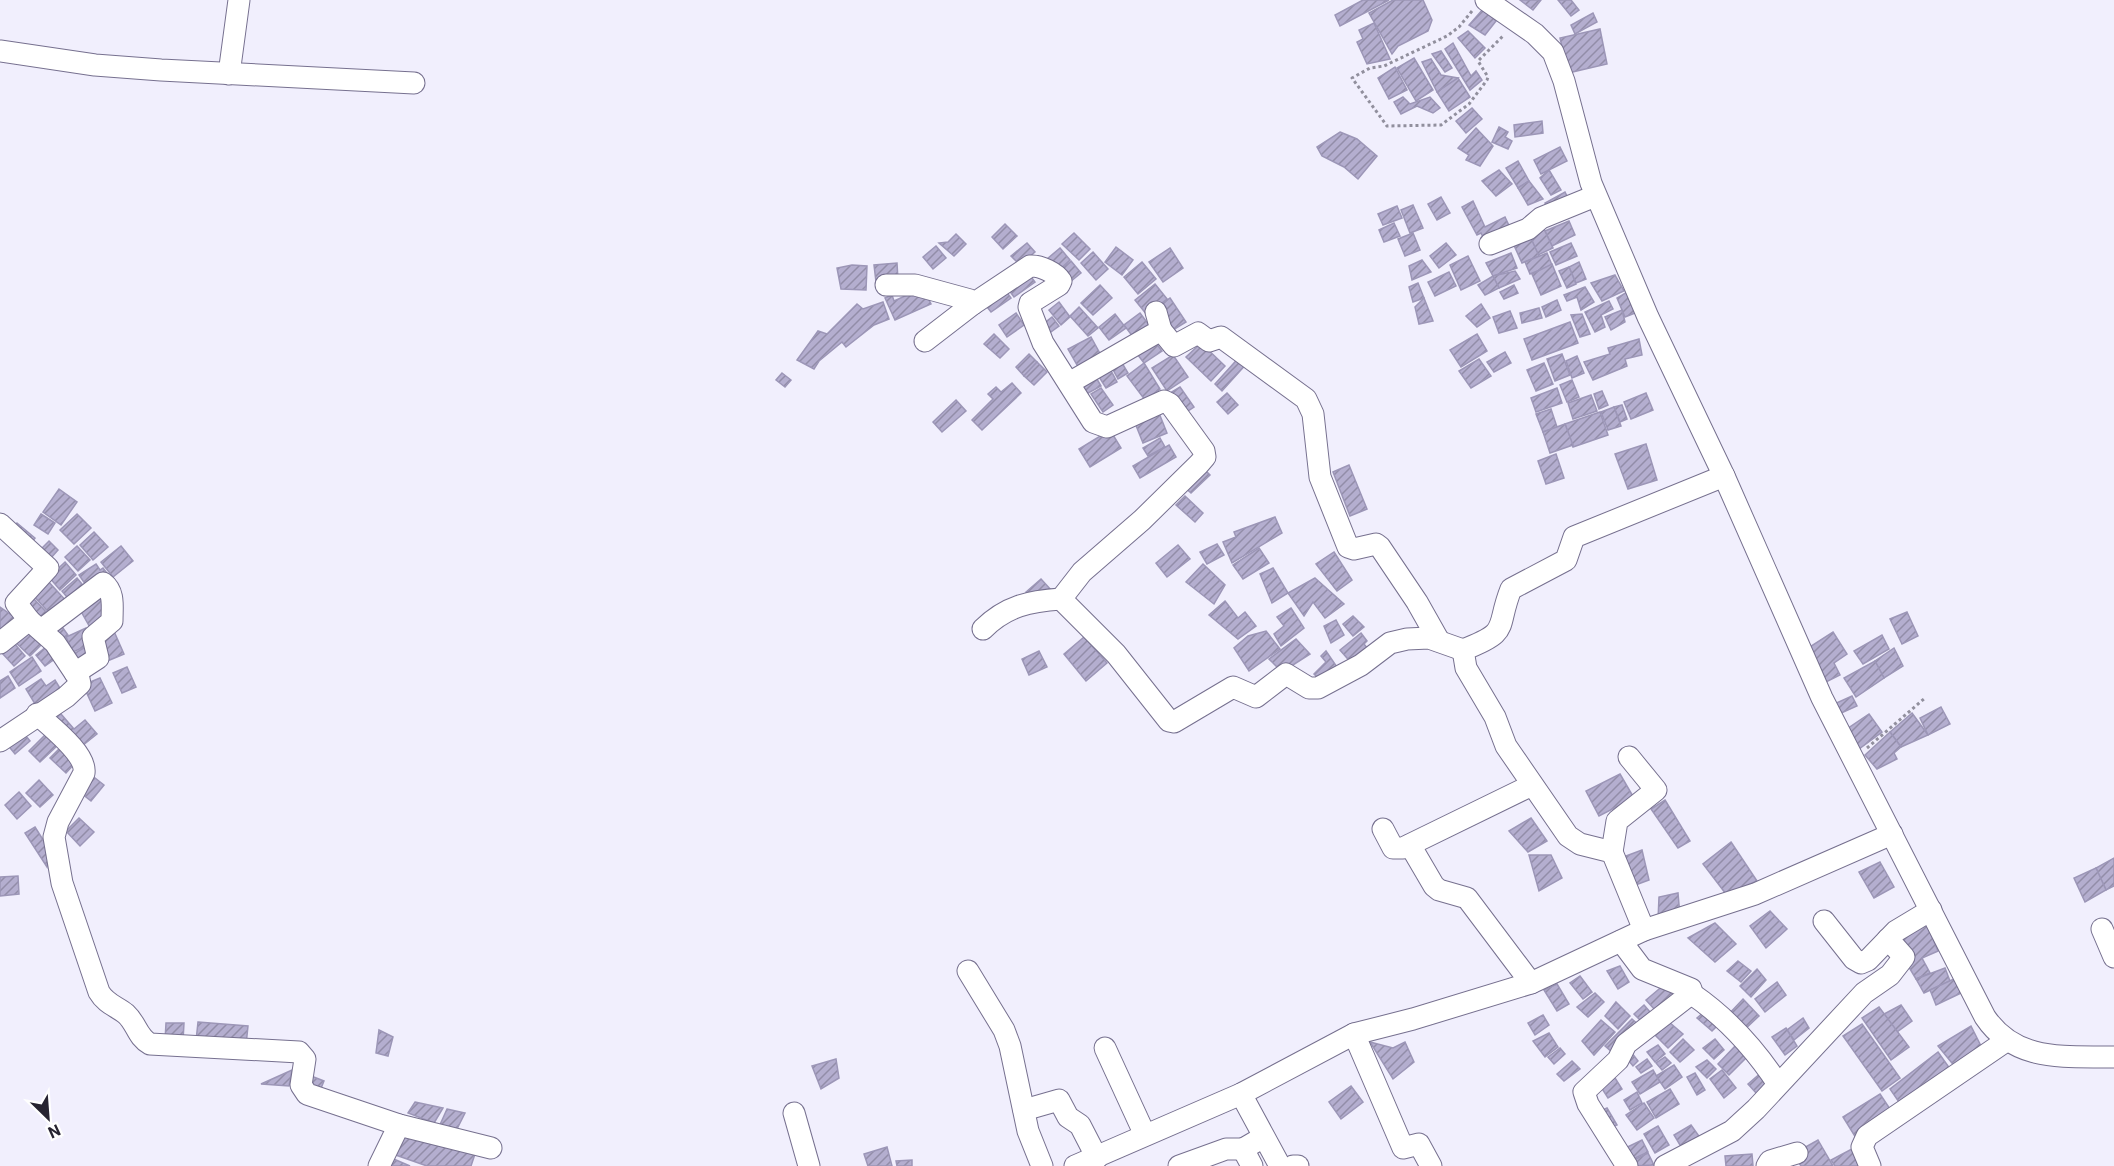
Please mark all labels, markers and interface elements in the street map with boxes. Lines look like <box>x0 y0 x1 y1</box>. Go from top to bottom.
north arrow <box>18 1088 78 1148</box>
text: N <box>45 1120 63 1142</box>

